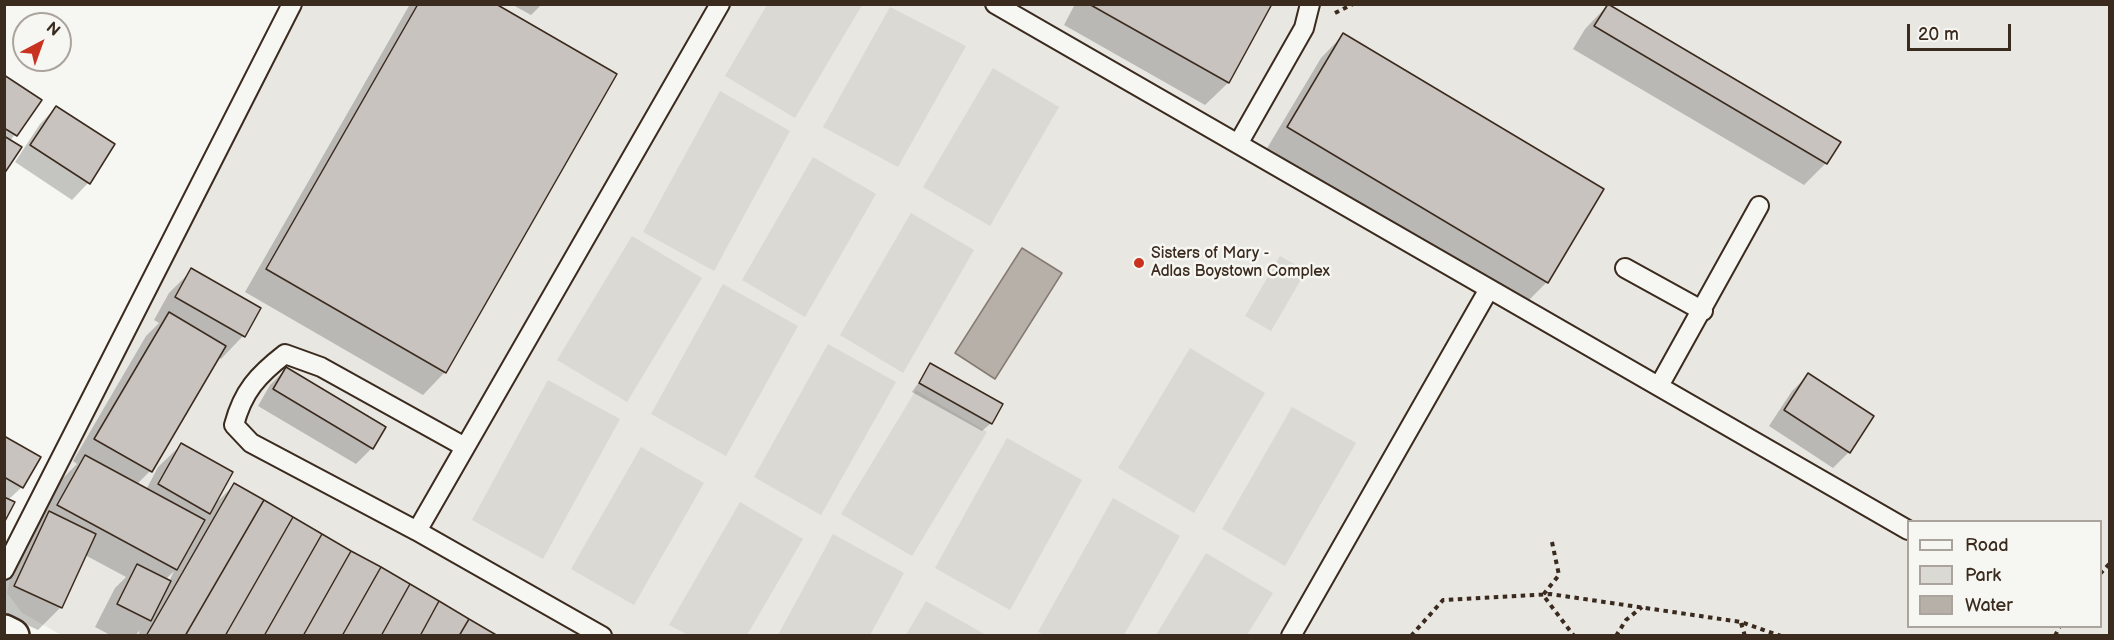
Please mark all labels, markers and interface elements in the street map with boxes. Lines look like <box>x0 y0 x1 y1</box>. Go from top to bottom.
north arrow <box>12 12 72 72</box>
scale bar <box>1910 12 2014 50</box>
text: N <box>42 18 64 41</box>
text: 20 m <box>1918 24 1959 45</box>
place label: Sisters of Mary - Adlas Boystown Complex <box>1151 244 1330 282</box>
marker: Sisters of Mary - Adlas Boystown Complex <box>1132 256 1146 270</box>
legend <box>1907 520 2102 628</box>
text: Road <box>1965 535 2009 556</box>
text: Park <box>1965 565 2001 586</box>
text: Water <box>1965 595 2013 616</box>

